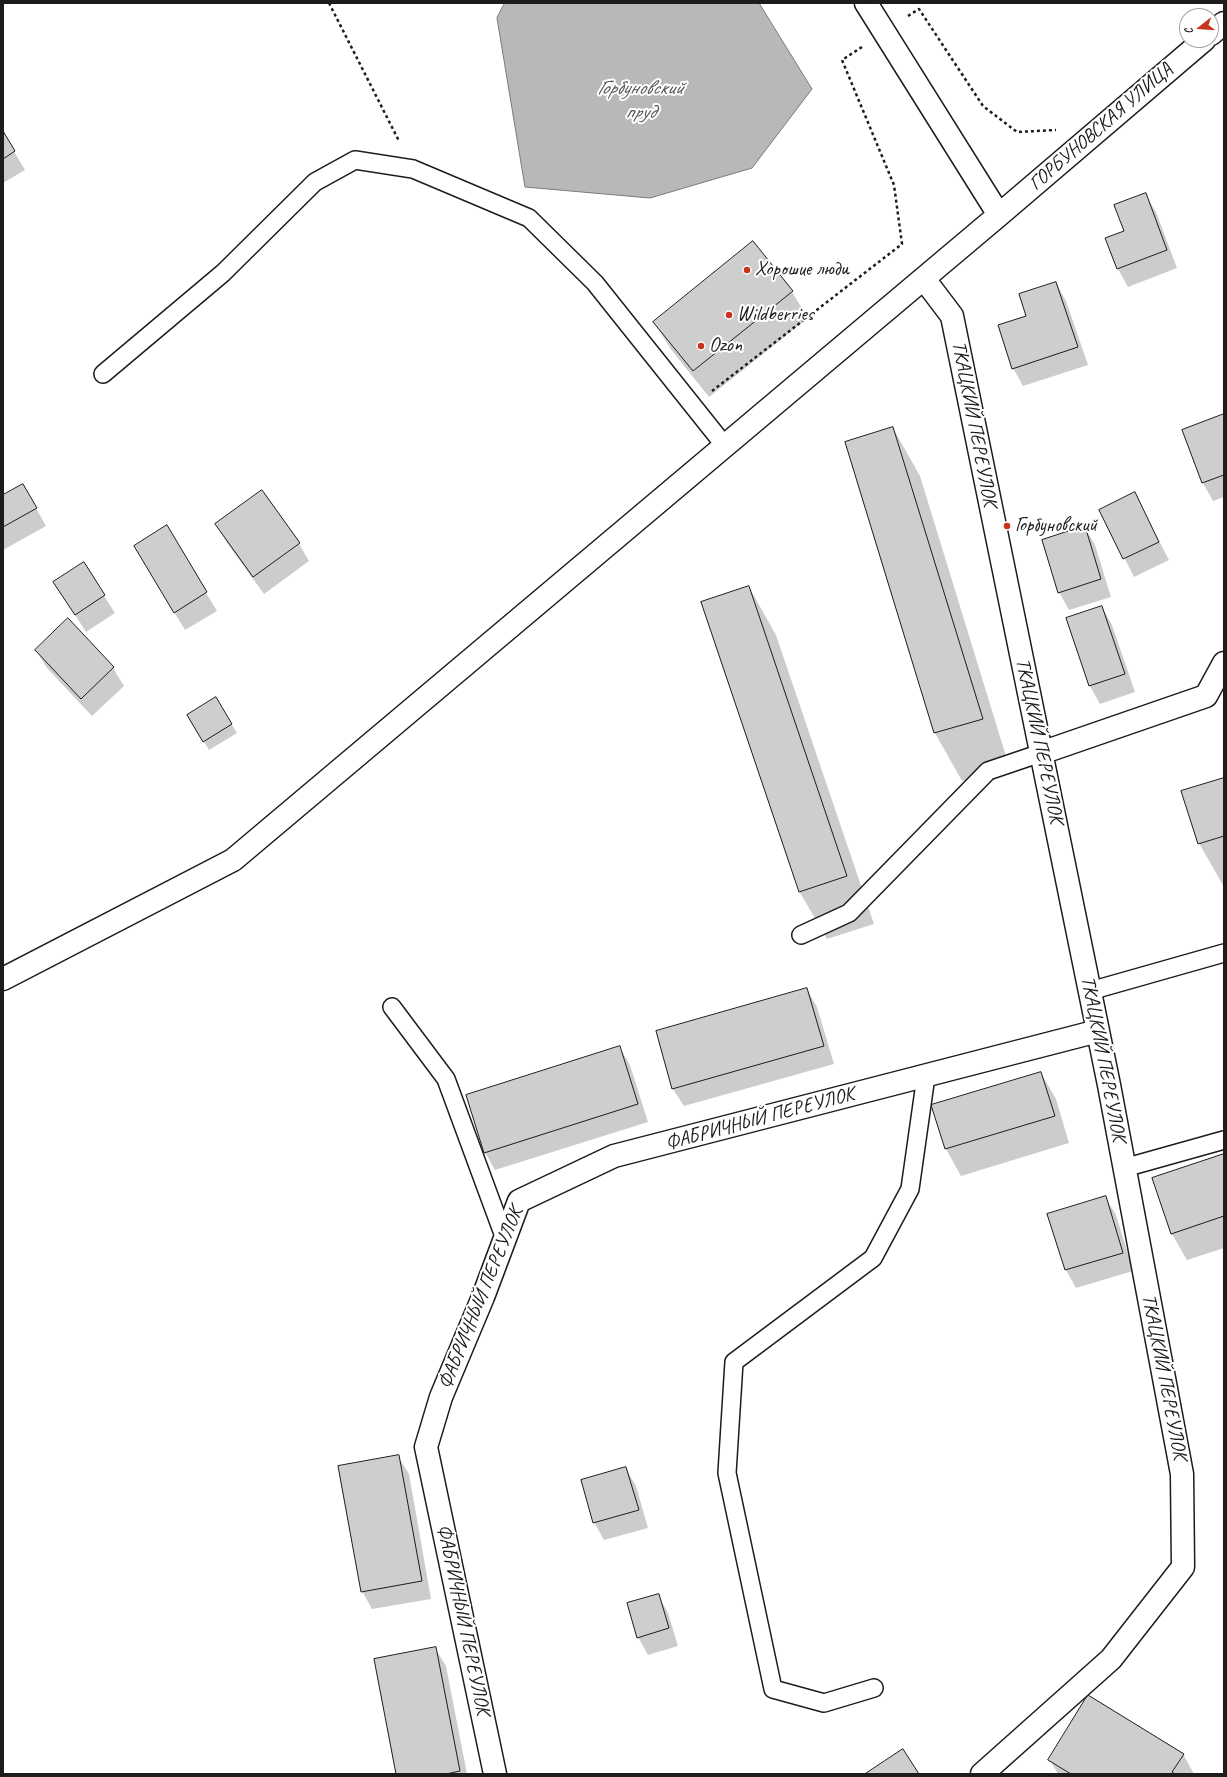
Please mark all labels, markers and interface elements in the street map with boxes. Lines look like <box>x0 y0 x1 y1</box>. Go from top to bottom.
north arrow <box>1179 8 1219 48</box>
text: С <box>1181 27 1196 36</box>
street label: ГОРБУНОВСКАЯ УЛИЦА <box>1024 58 1178 196</box>
water label: Горбуновский пруд <box>597 75 683 125</box>
place label: Хорошие люди <box>755 258 849 282</box>
marker: Хорошие люди <box>742 265 752 275</box>
place label: Wildberries <box>737 303 814 327</box>
marker: Wildberries <box>724 310 734 320</box>
place label: Ozon <box>709 334 742 358</box>
street label: ТКАЦКИЙ ПЕРЕУЛОК <box>946 339 1002 509</box>
marker: Ozon <box>696 341 706 351</box>
place label: Горбуновский <box>1015 514 1097 538</box>
marker: Горбуновский <box>1002 521 1012 531</box>
street label: ТКАЦКИЙ ПЕРЕУЛОК <box>1010 656 1068 826</box>
street label: ТКАЦКИЙ ПЕРЕУЛОК <box>1075 974 1131 1144</box>
street label: ФАБРИЧНЫЙ ПЕРЕУЛОК <box>663 1082 857 1156</box>
street label: ФАБРИЧНЫЙ ПЕРЕУЛОК <box>433 1203 529 1393</box>
street label: ТКАЦКИЙ ПЕРЕУЛОК <box>1136 1292 1192 1462</box>
street label: ФАБРИЧНЫЙ ПЕРЕУЛОК <box>431 1522 495 1718</box>

